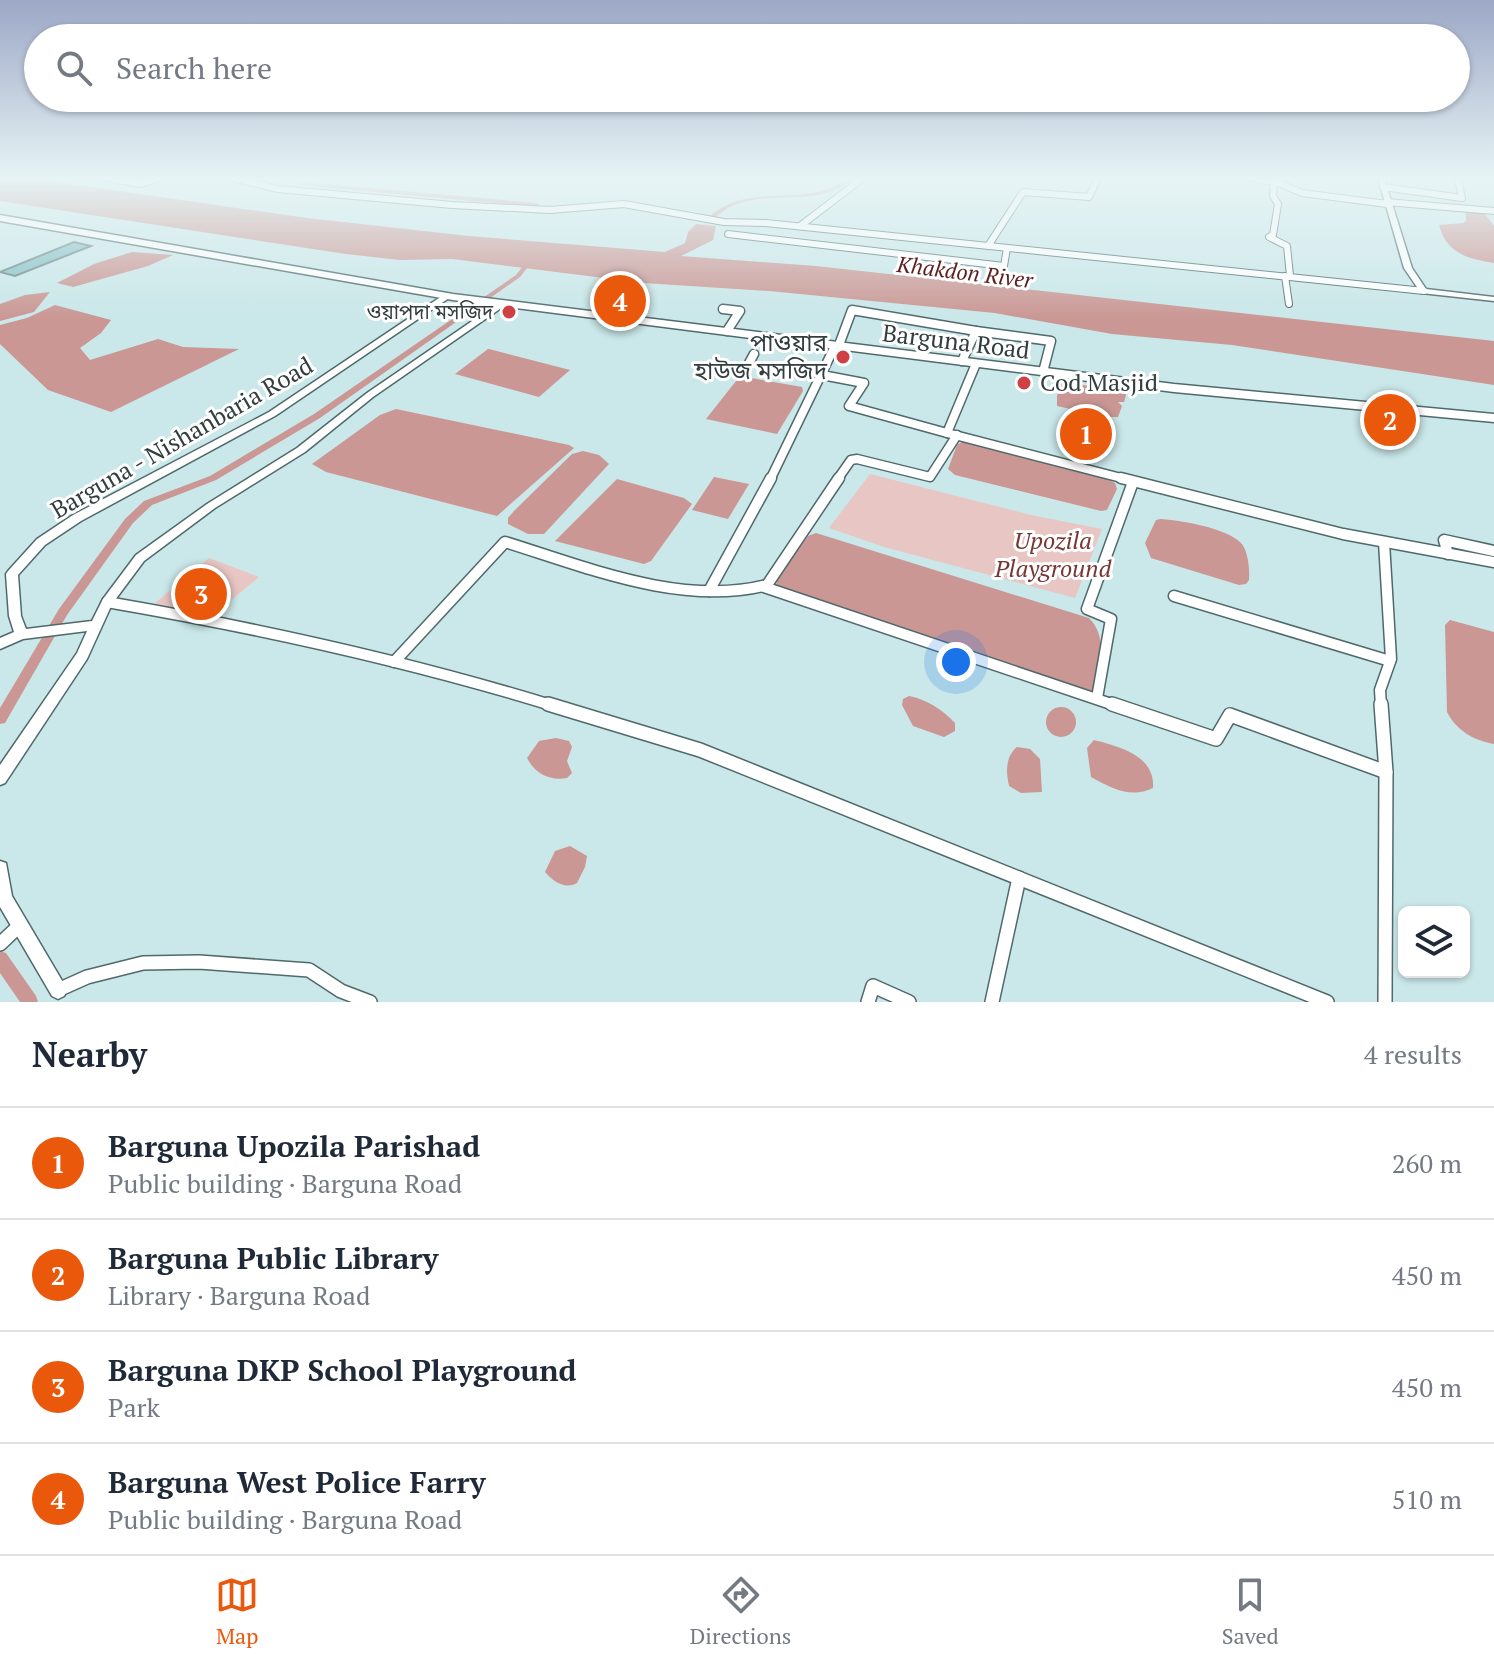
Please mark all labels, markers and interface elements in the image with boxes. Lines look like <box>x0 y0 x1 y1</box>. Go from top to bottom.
search box <box>24 24 1470 112</box>
icon: search <box>52 46 96 90</box>
text: Search here <box>116 48 272 88</box>
water label: Khakdon River <box>895 249 1036 294</box>
pin: 4 <box>594 271 646 331</box>
place label: ওয়াপদা মসজিদ <box>367 298 494 325</box>
marker: ওয়াপদা মসজিদ <box>500 303 518 321</box>
street label: Barguna Road <box>881 316 1032 366</box>
place label: পাওয়ার হাউজ মসজিদ <box>693 326 828 386</box>
marker: পাওয়ার হাউজ মসজিদ <box>834 348 852 366</box>
street label: Barguna - Nishanbaria Road <box>45 349 318 525</box>
place label: Cod Masjid <box>1040 366 1158 398</box>
marker: Cod Masjid <box>1015 374 1033 392</box>
pin: 2 <box>1364 390 1416 450</box>
pin: 1 <box>1060 404 1112 464</box>
park label: Upozila Playground <box>994 524 1112 584</box>
pin: 3 <box>175 564 227 624</box>
your location <box>936 642 976 682</box>
map controls <box>1398 906 1470 978</box>
button: layers <box>1398 906 1470 978</box>
text: Nearby <box>32 1032 147 1077</box>
text: 4 results <box>1364 1037 1462 1071</box>
text: Barguna Upozila Parishad <box>108 1126 480 1166</box>
text: 1 <box>51 1146 65 1180</box>
text: 260 m <box>1392 1146 1462 1180</box>
text: Public building · Barguna Road <box>108 1166 462 1200</box>
text: Barguna Public Library <box>108 1238 438 1278</box>
text: 2 <box>51 1258 65 1292</box>
text: 450 m <box>1392 1258 1462 1292</box>
text: Library · Barguna Road <box>108 1278 370 1312</box>
text: Barguna DKP School Playground <box>108 1350 577 1390</box>
text: 3 <box>51 1370 65 1404</box>
text: 450 m <box>1392 1370 1462 1404</box>
text: Park <box>108 1390 160 1424</box>
text: Barguna West Police Farry <box>108 1462 486 1502</box>
text: 4 <box>51 1482 65 1516</box>
text: 510 m <box>1392 1482 1462 1516</box>
text: Public building · Barguna Road <box>108 1502 462 1536</box>
tab: Map <box>215 1573 259 1650</box>
tab: Directions <box>690 1573 791 1650</box>
tab: Saved <box>1222 1573 1279 1650</box>

